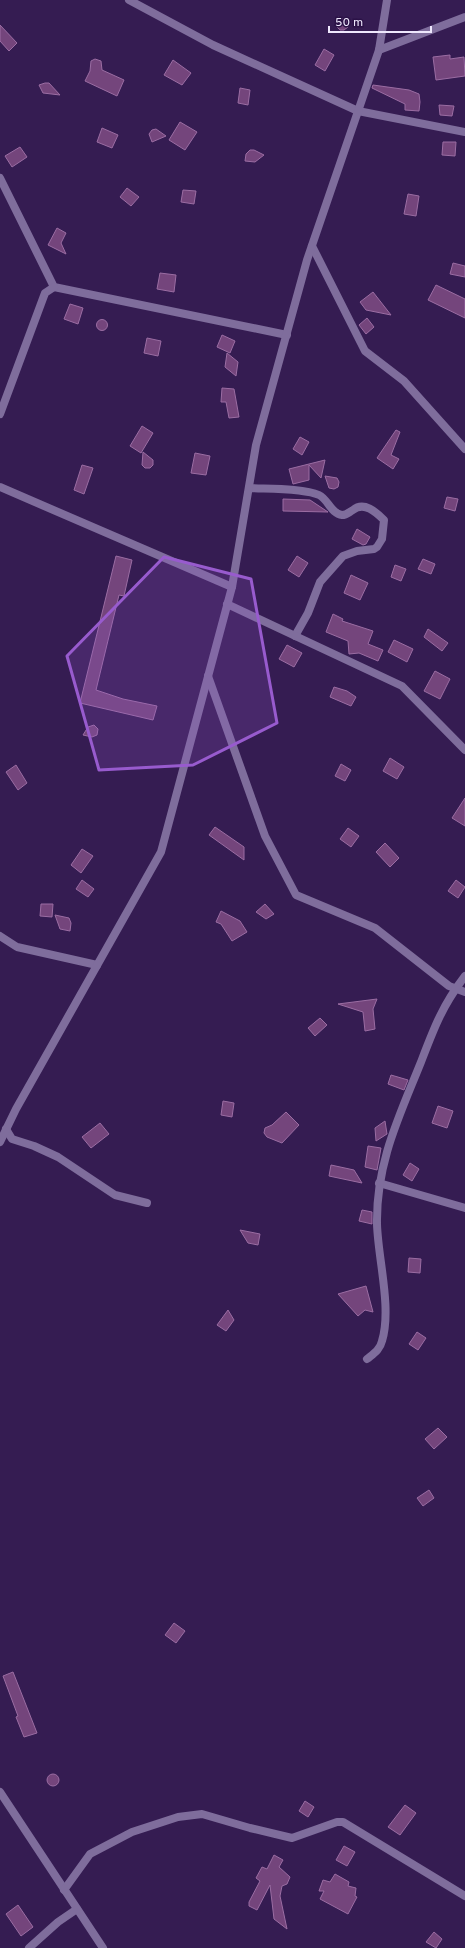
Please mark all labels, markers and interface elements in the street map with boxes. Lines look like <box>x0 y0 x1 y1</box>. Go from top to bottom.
scale bar <box>329 8 431 34</box>
text: 50 m <box>335 15 363 31</box>

